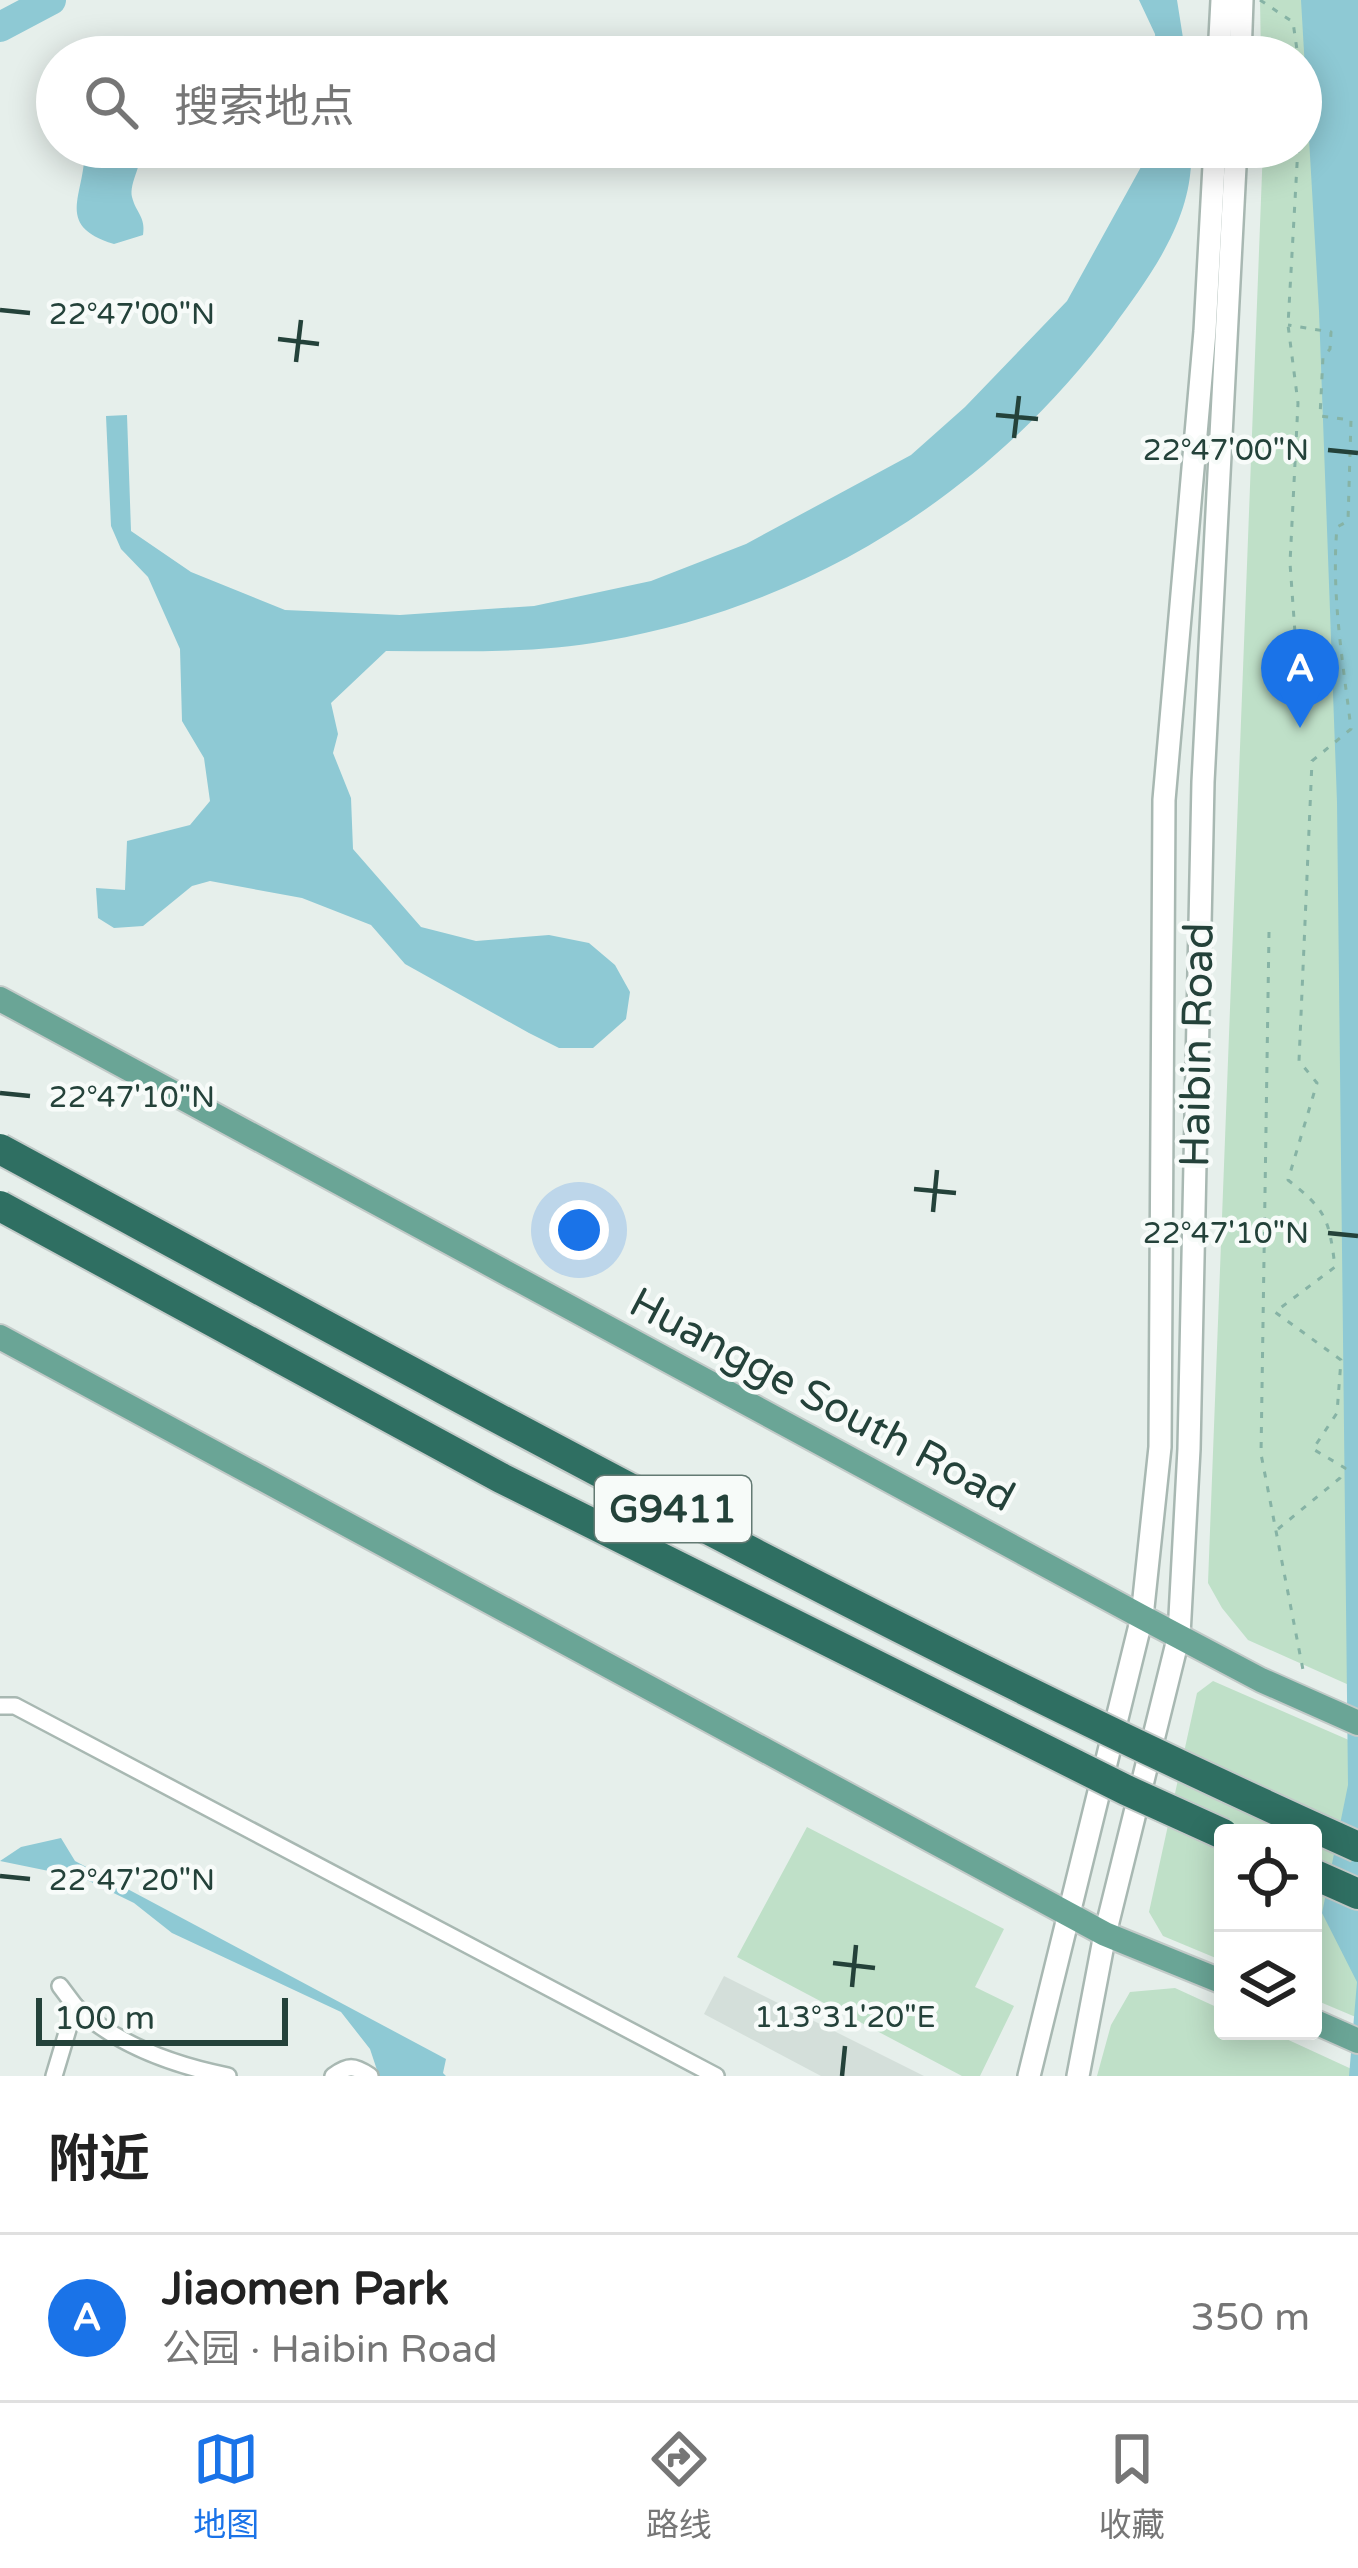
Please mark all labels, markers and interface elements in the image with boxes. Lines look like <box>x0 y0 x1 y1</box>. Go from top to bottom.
search box <box>36 36 1322 168</box>
icon: search <box>78 69 144 135</box>
text: 搜索地点 <box>174 81 354 135</box>
text: 22°47'00"N <box>49 296 215 333</box>
text: 22°47'00"N <box>1143 432 1309 469</box>
pin: A <box>1261 629 1339 728</box>
street label: Haibin Road <box>1169 922 1225 1168</box>
text: 22°47'10"N <box>49 1079 215 1116</box>
your location <box>549 1200 609 1260</box>
text: 22°47'10"N <box>1143 1215 1309 1252</box>
street label: Huangge South Road <box>621 1277 1023 1523</box>
road number: G9411 <box>595 1476 751 1542</box>
map controls <box>1214 1824 1322 2040</box>
button: locate <box>1214 1824 1322 1932</box>
text: 22°47'20"N <box>49 1862 215 1899</box>
button: layers <box>1214 1932 1322 2040</box>
scale bar <box>36 1992 288 2045</box>
text: 100 m <box>54 1999 155 2038</box>
text: 113°31'20"E <box>754 1999 936 2036</box>
text: 附近 <box>48 2129 150 2191</box>
text: Jiaomen Park <box>162 2263 449 2317</box>
text: A <box>72 2294 102 2341</box>
text: 350 m <box>1191 2294 1310 2341</box>
text: 公园 · Haibin Road <box>162 2326 498 2373</box>
tab: 地图 <box>193 2426 259 2546</box>
tab: 路线 <box>646 2426 712 2546</box>
tab: 收藏 <box>1099 2426 1165 2546</box>

